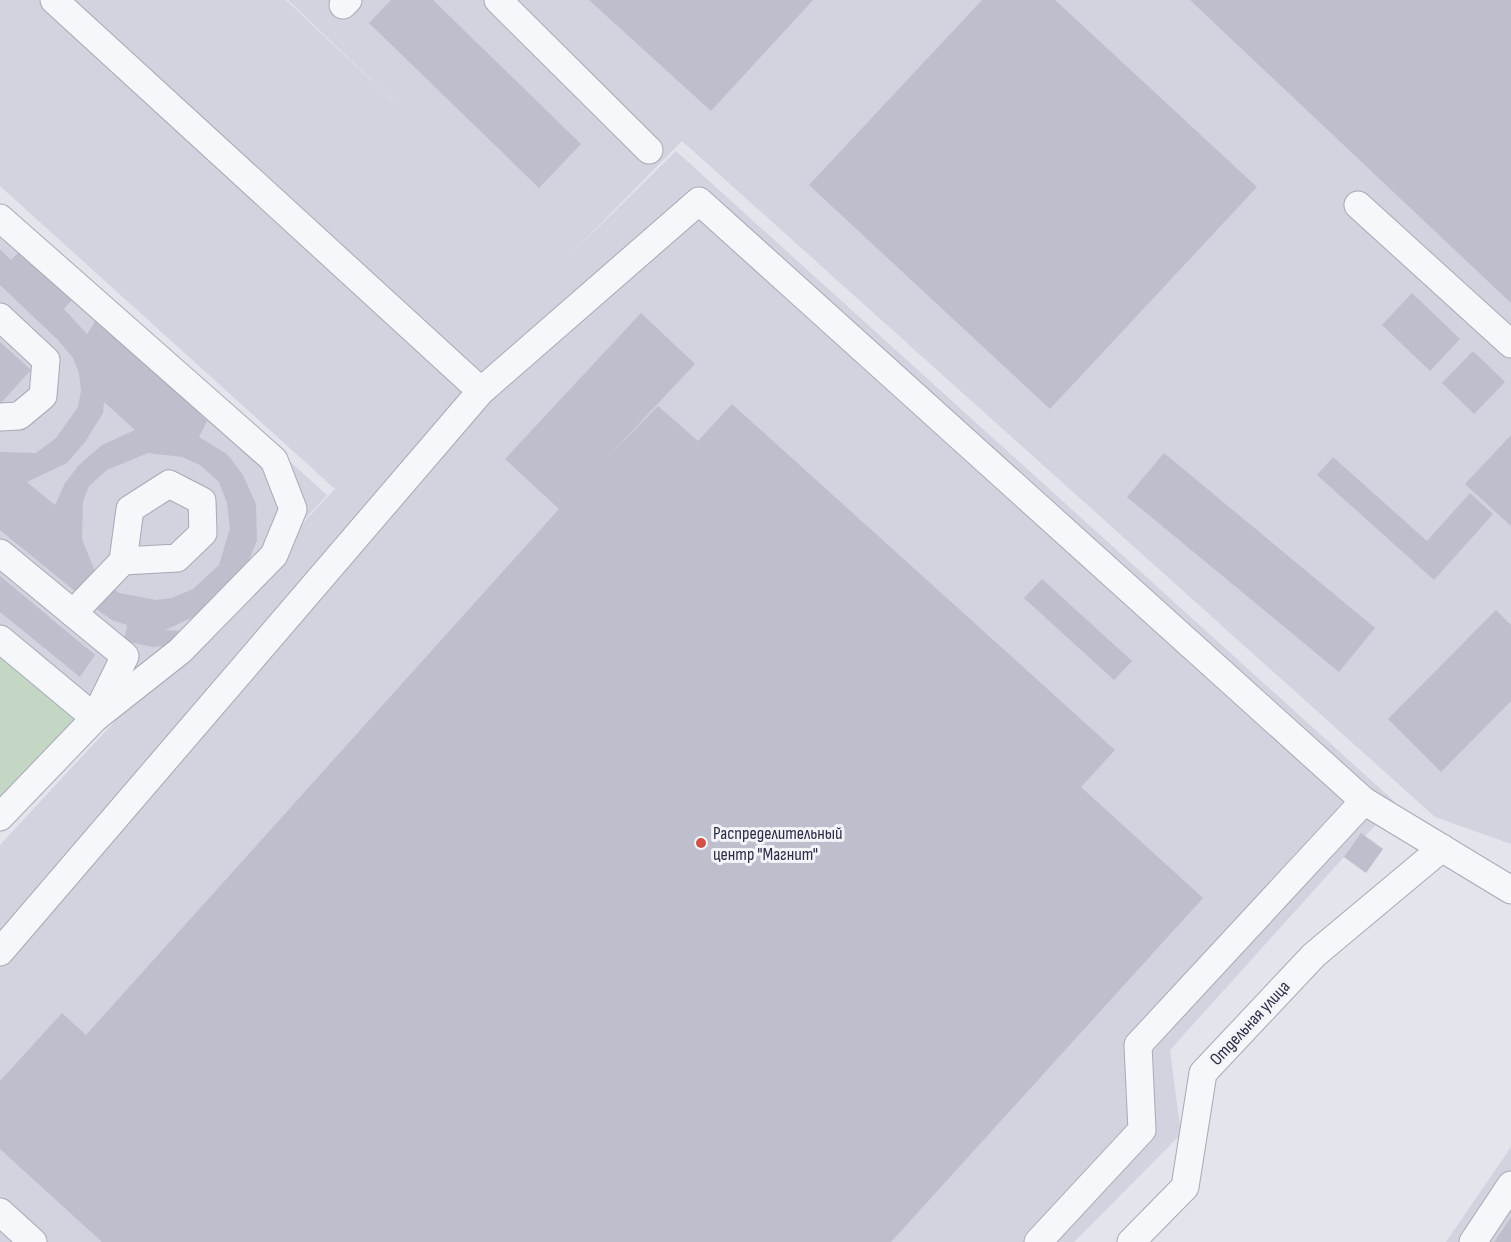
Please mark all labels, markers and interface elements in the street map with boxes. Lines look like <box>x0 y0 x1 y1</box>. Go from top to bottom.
place label: Распределительный центр "Магнит" <box>713 823 843 865</box>
marker: Распределительный центр "Магнит" <box>694 836 708 850</box>
street label: Отдельная улица <box>1206 976 1295 1070</box>

